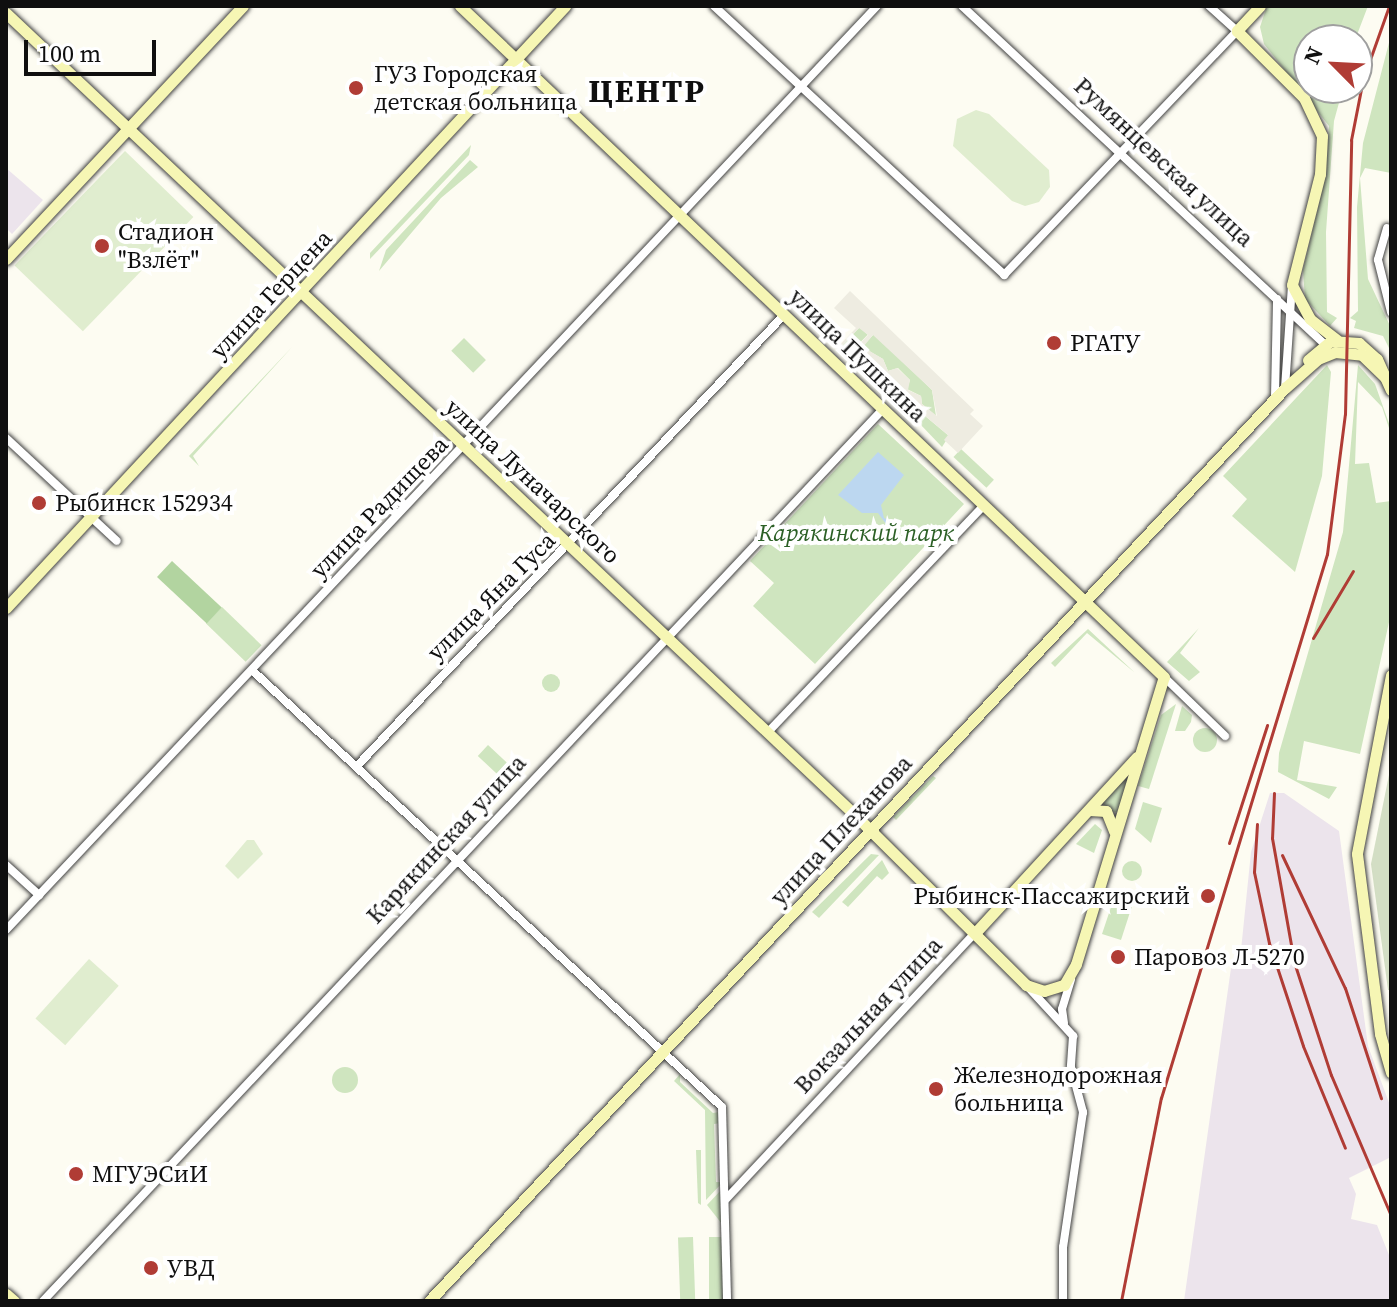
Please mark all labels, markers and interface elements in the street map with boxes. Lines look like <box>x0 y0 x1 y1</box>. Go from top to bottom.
scale bar <box>28 24 160 74</box>
north arrow <box>1293 24 1373 104</box>
text: 100 m <box>38 37 101 70</box>
text: N <box>1296 42 1330 68</box>
place label: ГУЗ Городская детская больница <box>374 60 577 116</box>
street label: Румянцевская улица <box>1068 71 1260 253</box>
district label: ЦЕНТР <box>588 72 706 110</box>
marker: ГУЗ Городская детская больница <box>345 77 367 99</box>
place label: Стадион "Взлёт" <box>118 218 214 274</box>
street label: улица Герцена <box>204 224 338 364</box>
marker: Стадион "Взлёт" <box>93 237 111 255</box>
street label: улица Пушкина <box>783 282 933 428</box>
place label: РГАТУ <box>1070 329 1140 357</box>
marker: РГАТУ <box>1045 334 1063 352</box>
street label: улица Луначарского <box>440 393 626 569</box>
street label: улица Радищева <box>304 430 454 584</box>
place label: Рыбинск 152934 <box>55 489 233 517</box>
marker: Рыбинск 152934 <box>30 494 48 512</box>
park label: Карякинский парк <box>758 519 954 547</box>
street label: улица Яна Гуса <box>421 526 561 666</box>
street label: Карякинская улица <box>360 748 532 930</box>
street label: улица Плеханова <box>764 749 918 911</box>
place label: Рыбинск-Пассажирский <box>914 882 1190 910</box>
marker: Рыбинск-Пассажирский <box>1197 885 1219 907</box>
street label: Вокзальная улица <box>788 931 948 1099</box>
place label: Паровоз Л-5270 <box>1134 943 1305 971</box>
marker: Паровоз Л-5270 <box>1109 948 1127 966</box>
place label: Железнодорожная больница <box>954 1061 1162 1117</box>
marker: Железнодорожная больница <box>925 1078 947 1100</box>
place label: МГУЭСиИ <box>92 1160 208 1188</box>
marker: МГУЭСиИ <box>67 1165 85 1183</box>
place label: УВД <box>167 1254 215 1282</box>
marker: УВД <box>142 1259 160 1277</box>

